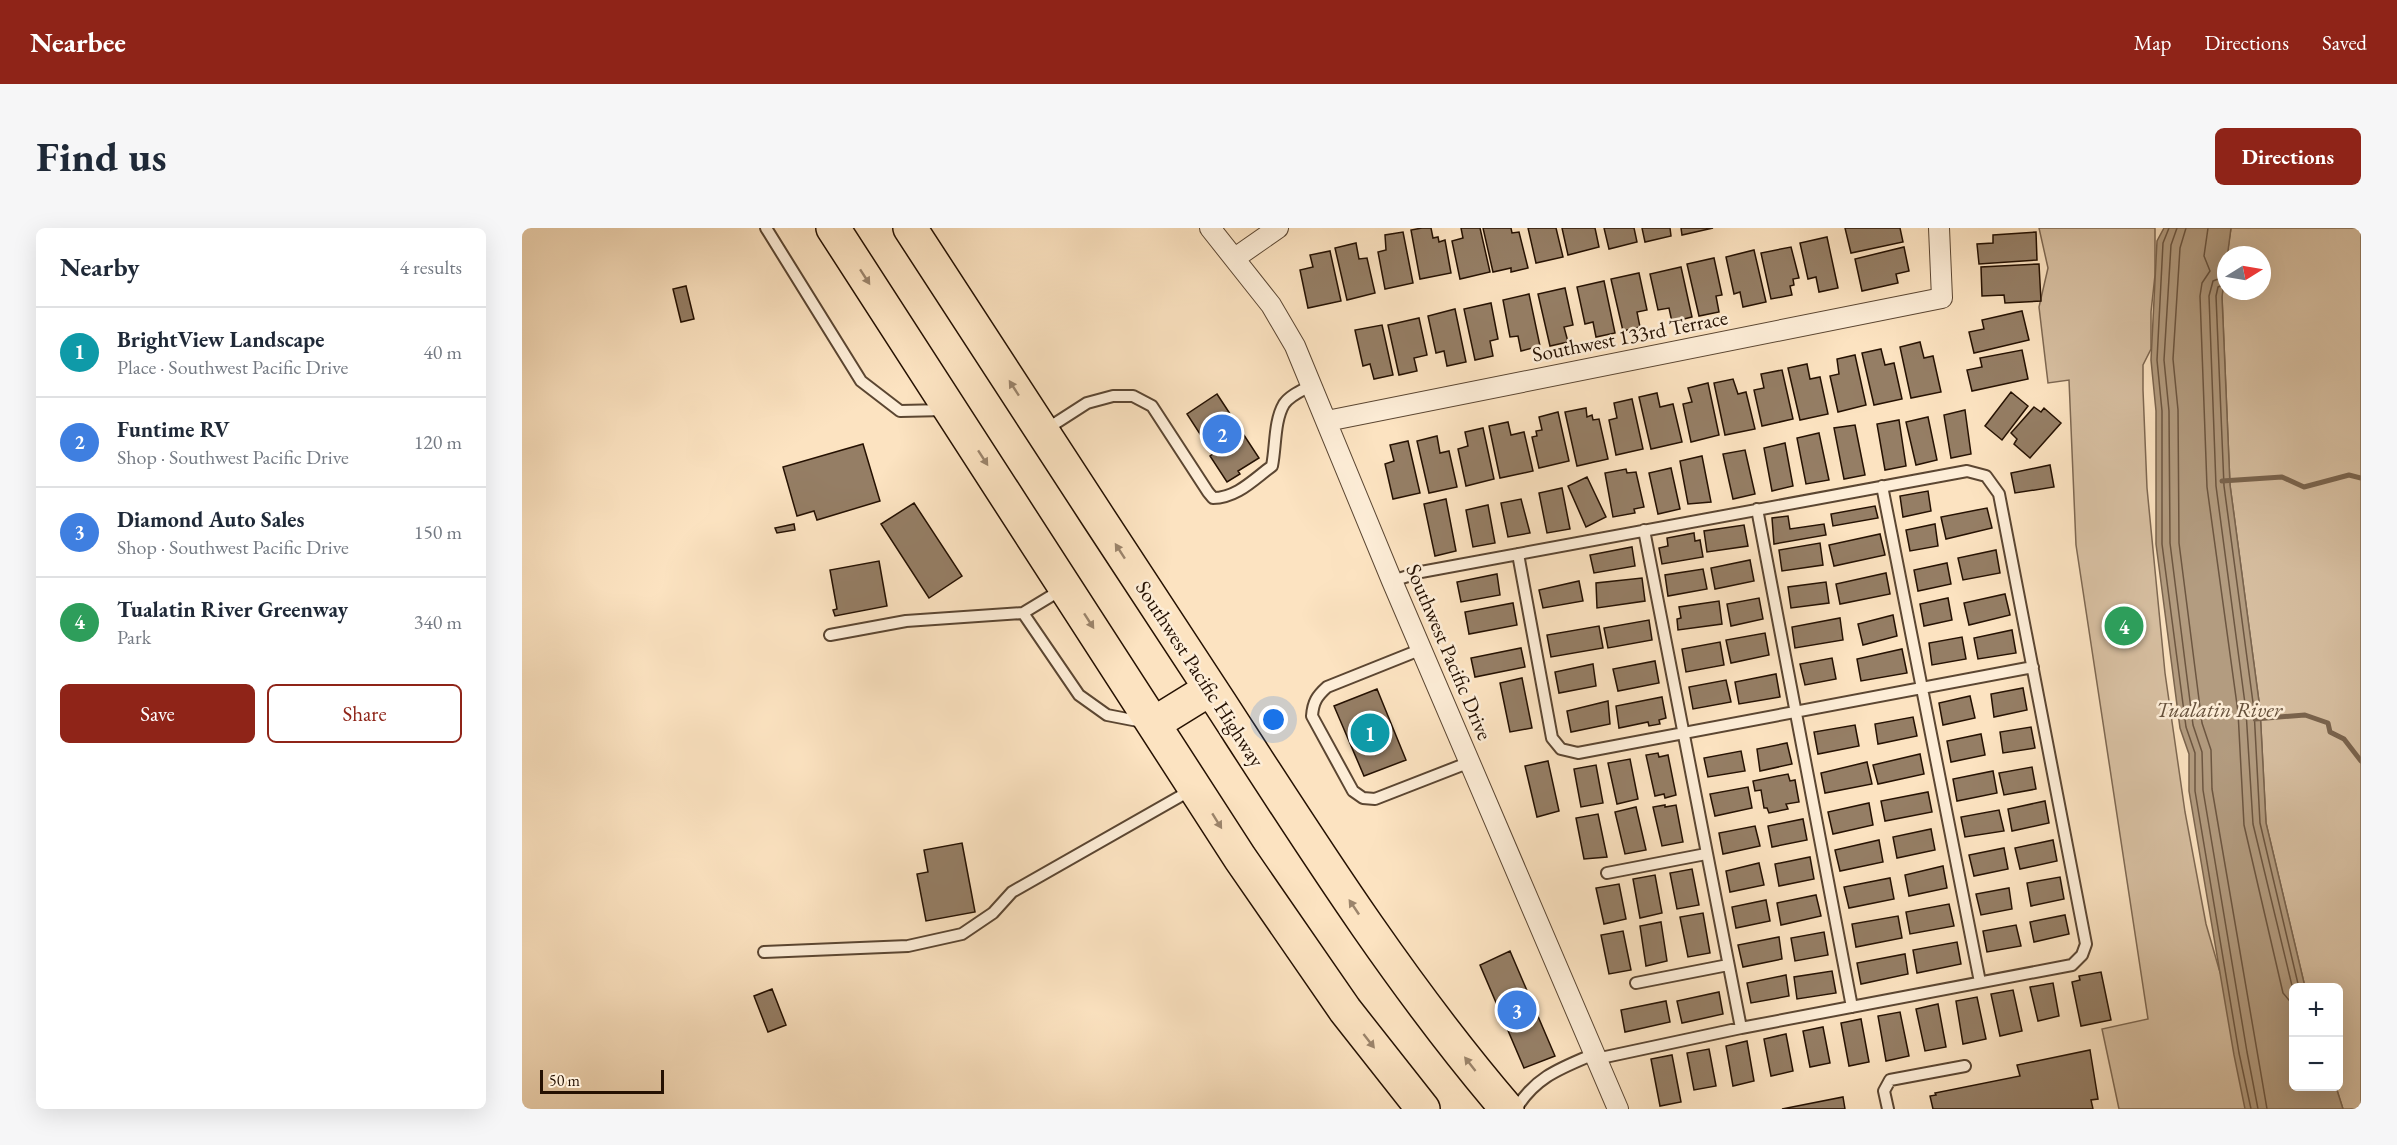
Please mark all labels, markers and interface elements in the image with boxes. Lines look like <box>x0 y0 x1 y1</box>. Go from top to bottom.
text: Nearbee <box>30 24 126 60</box>
text: Map <box>2134 29 2171 56</box>
text: Directions <box>2204 29 2289 56</box>
text: Saved <box>2322 29 2367 56</box>
button: Directions <box>2215 128 2361 185</box>
text: Find us <box>36 129 167 184</box>
north arrow <box>2217 246 2271 300</box>
text: Nearby <box>60 250 140 284</box>
text: 4 results <box>399 254 462 280</box>
one-way arrow <box>859 269 870 285</box>
street label: Southwest 133rd Terrace <box>1530 303 1730 368</box>
text: BrightView Landscape <box>117 325 324 354</box>
text: 1 <box>74 339 85 365</box>
text: 40 m <box>423 339 462 365</box>
text: Place · Southwest Pacific Drive <box>117 354 348 380</box>
one-way arrow <box>1008 380 1019 396</box>
pin: 2 <box>1202 412 1242 456</box>
text: Funtime RV <box>117 415 229 444</box>
text: 2 <box>74 429 85 455</box>
text: 120 m <box>414 429 462 455</box>
text: Shop · Southwest Pacific Drive <box>117 444 349 470</box>
one-way arrow <box>977 450 988 466</box>
text: Diamond Auto Sales <box>117 505 304 534</box>
text: 3 <box>74 519 85 545</box>
text: 150 m <box>414 519 462 545</box>
text: Shop · Southwest Pacific Drive <box>117 534 349 560</box>
one-way arrow <box>1115 543 1126 559</box>
street label: Southwest Pacific Drive <box>1400 560 1499 744</box>
street label: Southwest Pacific Highway <box>1130 575 1271 773</box>
text: Tualatin River Greenway <box>117 595 348 624</box>
pin: 4 <box>2104 604 2144 648</box>
text: 4 <box>74 609 85 635</box>
text: 340 m <box>414 609 462 635</box>
one-way arrow <box>1083 613 1095 629</box>
text: Park <box>117 624 151 650</box>
button: Save <box>60 684 255 743</box>
button: Share <box>267 684 462 743</box>
water label: Tualatin River <box>2156 695 2284 724</box>
your location <box>1259 705 1288 734</box>
pin: 1 <box>1350 710 1390 756</box>
one-way arrow <box>1211 813 1222 829</box>
one-way arrow <box>1349 899 1360 915</box>
map controls <box>2289 983 2343 1091</box>
button: + <box>2289 983 2343 1037</box>
pin: 3 <box>1498 988 1536 1032</box>
one-way arrow <box>1363 1033 1376 1049</box>
button: − <box>2289 1037 2343 1091</box>
one-way arrow <box>1465 1056 1477 1071</box>
scale bar <box>540 1067 664 1094</box>
text: 50 m <box>549 1070 580 1091</box>

